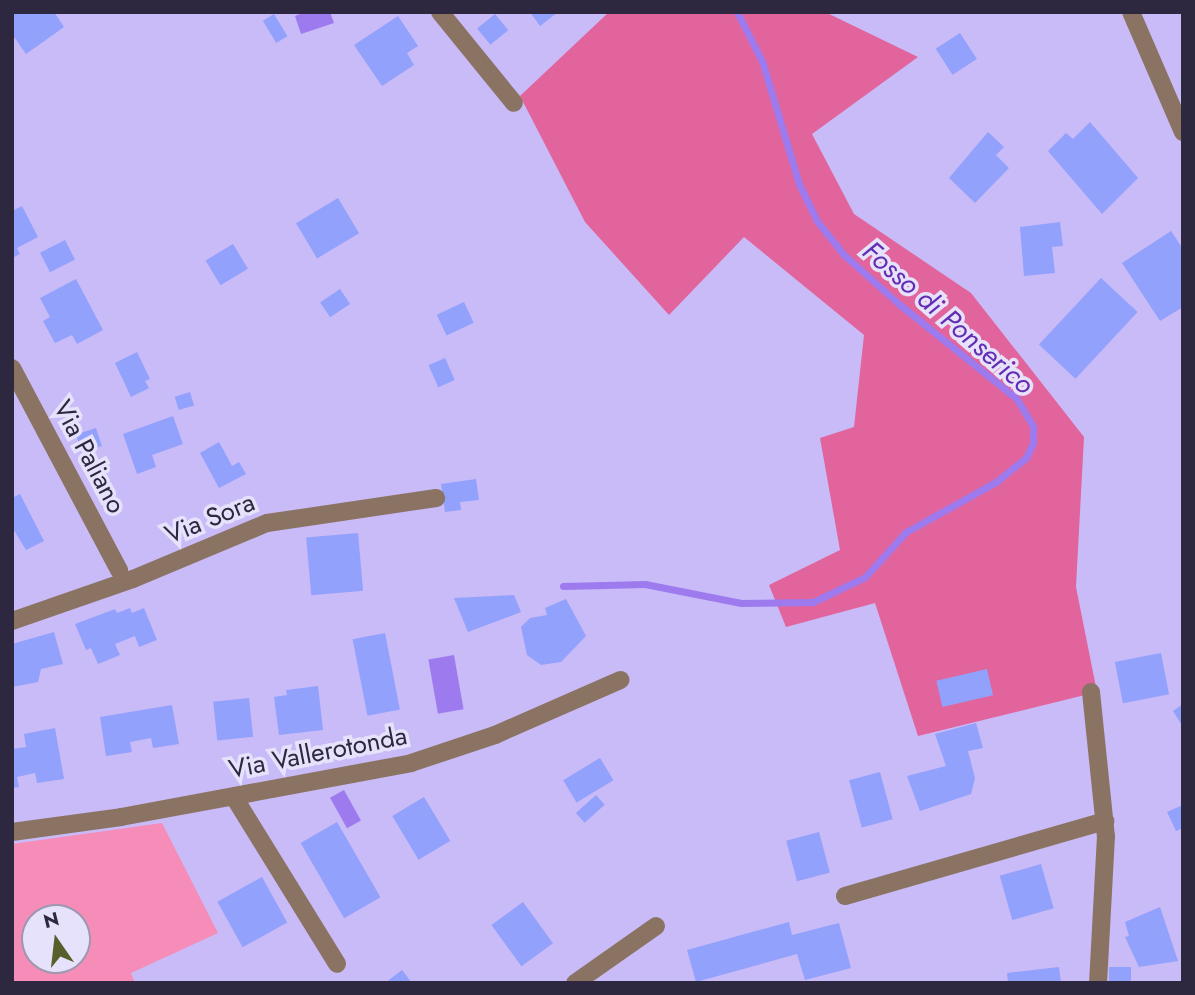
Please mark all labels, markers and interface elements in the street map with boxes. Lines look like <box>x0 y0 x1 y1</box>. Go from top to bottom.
water label: Fosso di Ponserico <box>855 234 1041 402</box>
street label: Via Paliano <box>46 395 132 519</box>
street label: Via Sora <box>161 487 259 551</box>
street label: Via Vallerotonda <box>226 720 410 786</box>
north arrow <box>21 904 91 974</box>
text: N <box>41 905 62 935</box>

